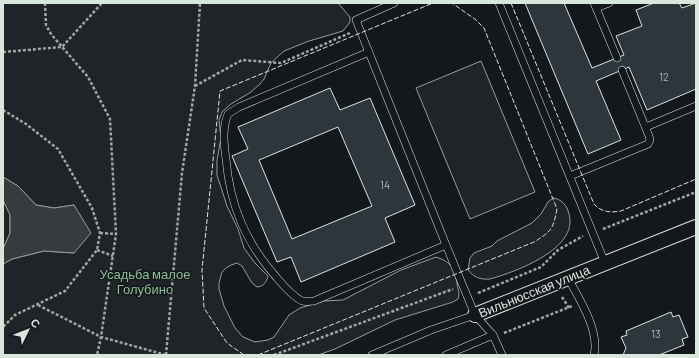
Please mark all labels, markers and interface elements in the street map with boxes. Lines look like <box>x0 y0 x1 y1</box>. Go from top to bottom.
house number: 12 <box>659 70 669 83</box>
house number: 14 <box>380 178 390 191</box>
street label: Вильнюсская улица <box>476 261 593 321</box>
park label: Усадьба малое Голубино <box>100 266 190 297</box>
north arrow <box>8 310 48 350</box>
text: С <box>28 315 43 330</box>
house number: 13 <box>651 327 661 340</box>

